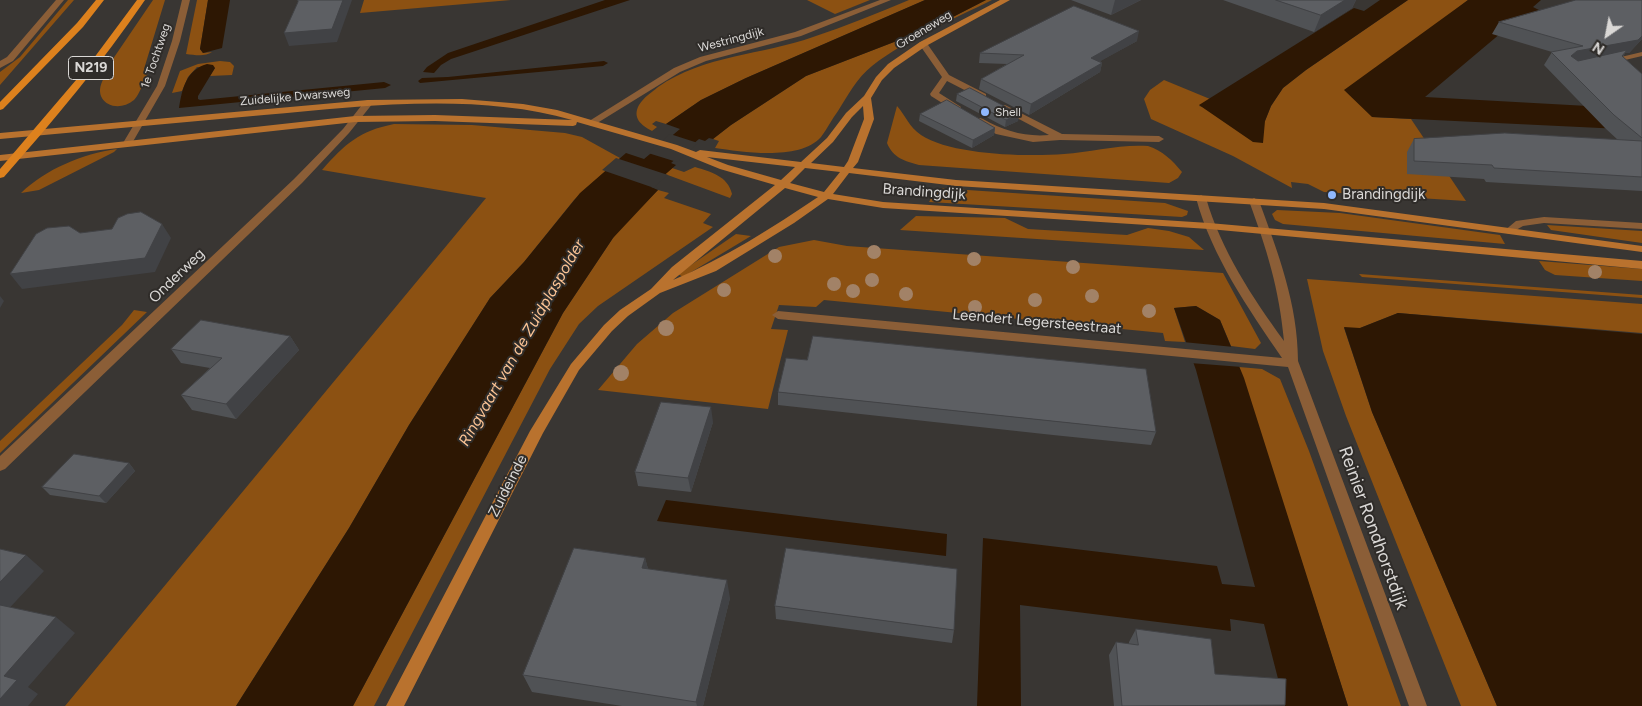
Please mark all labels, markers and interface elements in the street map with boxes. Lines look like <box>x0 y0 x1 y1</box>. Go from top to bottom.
street label: Groeneweg <box>893 8 955 52</box>
north arrow <box>1582 10 1632 60</box>
street label: 1e Tochtweg <box>138 22 174 90</box>
street label: Westringdijk <box>697 24 765 56</box>
text: N <box>1589 38 1608 58</box>
road number: N219 <box>68 56 114 80</box>
street label: Zuidelijke Dwarsweg <box>239 85 351 109</box>
place label: Shell <box>995 105 1021 119</box>
marker: Shell <box>979 106 991 118</box>
street label: Brandingdijk <box>882 180 966 204</box>
place label: Brandingdijk <box>1342 186 1425 204</box>
marker: Brandingdijk <box>1326 189 1338 201</box>
water label: Ringvaart van de Zuidplaspolder <box>455 236 589 450</box>
street label: Onderweg <box>145 245 209 307</box>
street label: Leendert Legersteestraat <box>952 306 1122 338</box>
street label: Reinier Rondhorstdijk <box>1333 443 1413 613</box>
street label: Zuideinde <box>485 452 531 520</box>

